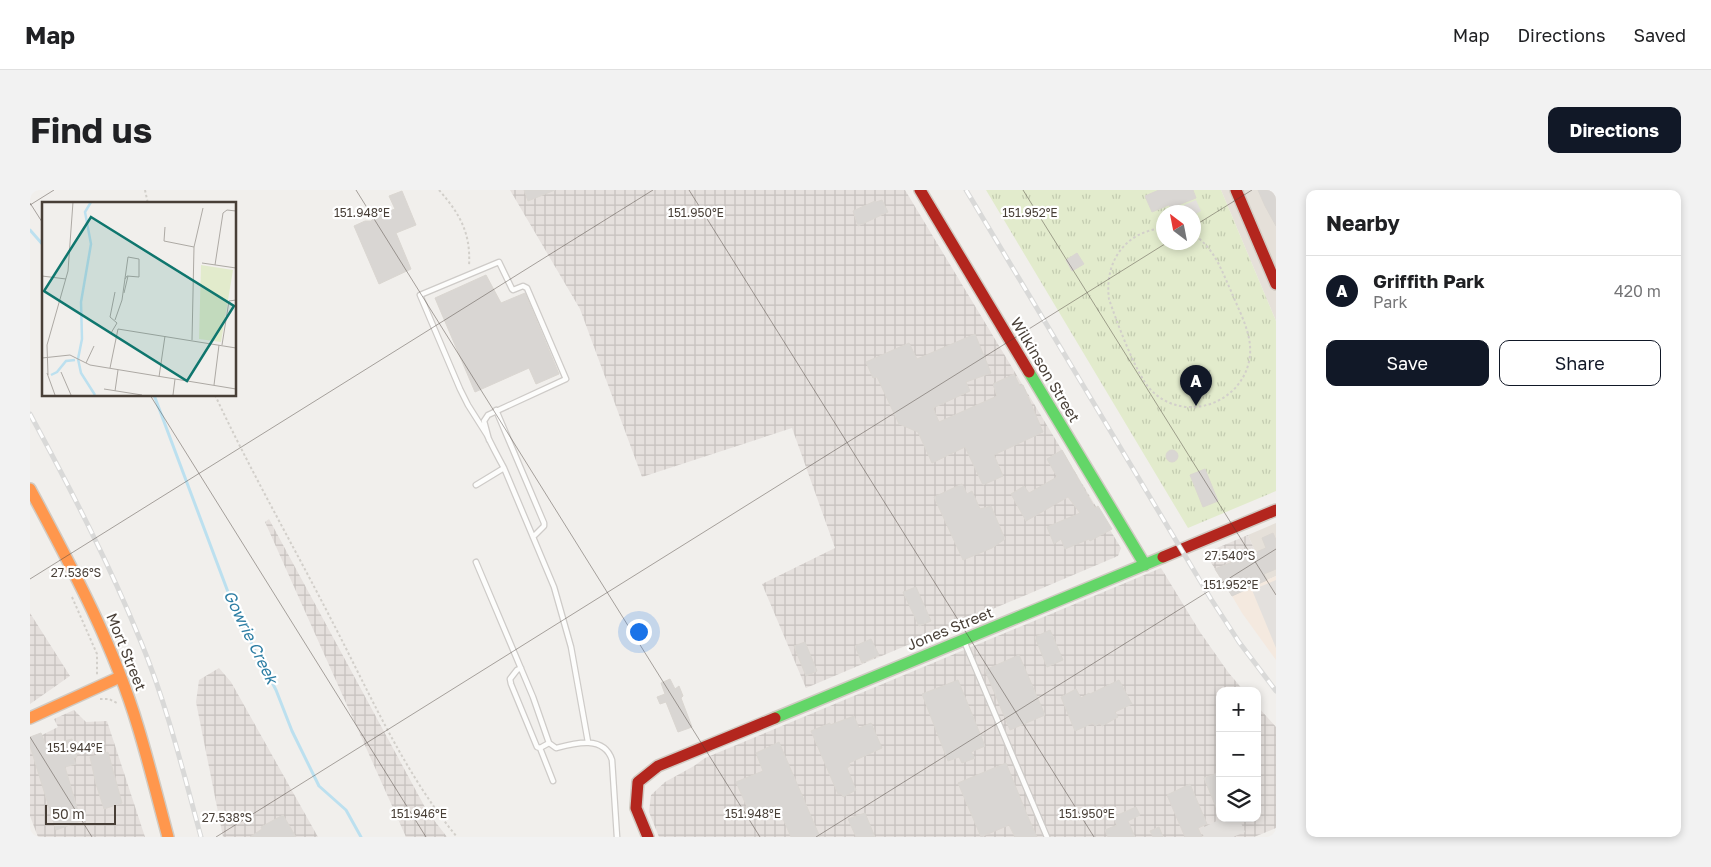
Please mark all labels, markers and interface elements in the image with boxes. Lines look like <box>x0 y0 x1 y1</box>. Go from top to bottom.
text: Map <box>25 20 75 49</box>
text: Map <box>1453 24 1489 46</box>
text: Directions <box>1517 24 1605 46</box>
text: Saved <box>1633 24 1686 46</box>
button: Directions <box>1548 107 1681 153</box>
text: Find us <box>30 109 152 151</box>
inset map <box>42 202 236 396</box>
text: 151.948°E <box>334 205 390 220</box>
text: 151.950°E <box>668 205 724 220</box>
text: 151.952°E <box>1002 205 1058 220</box>
north arrow <box>1156 205 1201 250</box>
text: Nearby <box>1326 210 1400 236</box>
text: Griffith Park <box>1373 269 1485 292</box>
text: A <box>1336 281 1348 301</box>
text: 420 m <box>1614 281 1661 301</box>
text: Park <box>1373 292 1408 312</box>
street label: Wilkinson Street <box>1007 314 1084 425</box>
button: Save <box>1326 340 1489 386</box>
button: Share <box>1499 340 1661 386</box>
pin: A <box>1180 365 1212 406</box>
text: 27.540°S <box>1204 548 1256 563</box>
text: 27.536°S <box>51 565 102 580</box>
text: 151.952°E <box>1203 577 1259 592</box>
water label: Gowrie Creek <box>220 587 283 689</box>
street label: Jones Street <box>904 603 995 654</box>
street label: Mort Street <box>103 610 151 693</box>
your location <box>626 619 652 645</box>
map controls <box>1216 687 1261 822</box>
button: + <box>1216 687 1261 732</box>
button: − <box>1216 732 1261 777</box>
text: 151.944°E <box>47 740 103 755</box>
button: layers <box>1216 777 1261 822</box>
scale bar <box>45 802 116 825</box>
text: 50 m <box>52 805 85 822</box>
text: 151.946°E <box>391 806 447 821</box>
text: 151.948°E <box>725 806 781 821</box>
text: 151.950°E <box>1059 806 1115 821</box>
text: 27.538°S <box>202 810 253 825</box>

